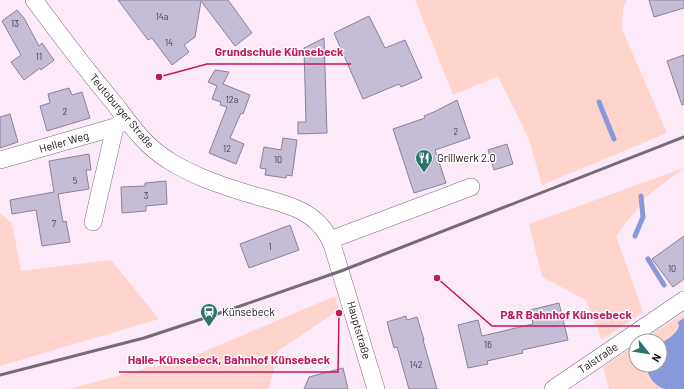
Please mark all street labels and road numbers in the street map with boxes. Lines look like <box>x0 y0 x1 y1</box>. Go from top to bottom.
street label: Teutoburger Straße <box>88 71 157 151</box>
street label: Heller Weg <box>38 128 90 155</box>
street label: Hauptstraße <box>345 299 374 360</box>
street label: Talstraße <box>575 340 620 376</box>

